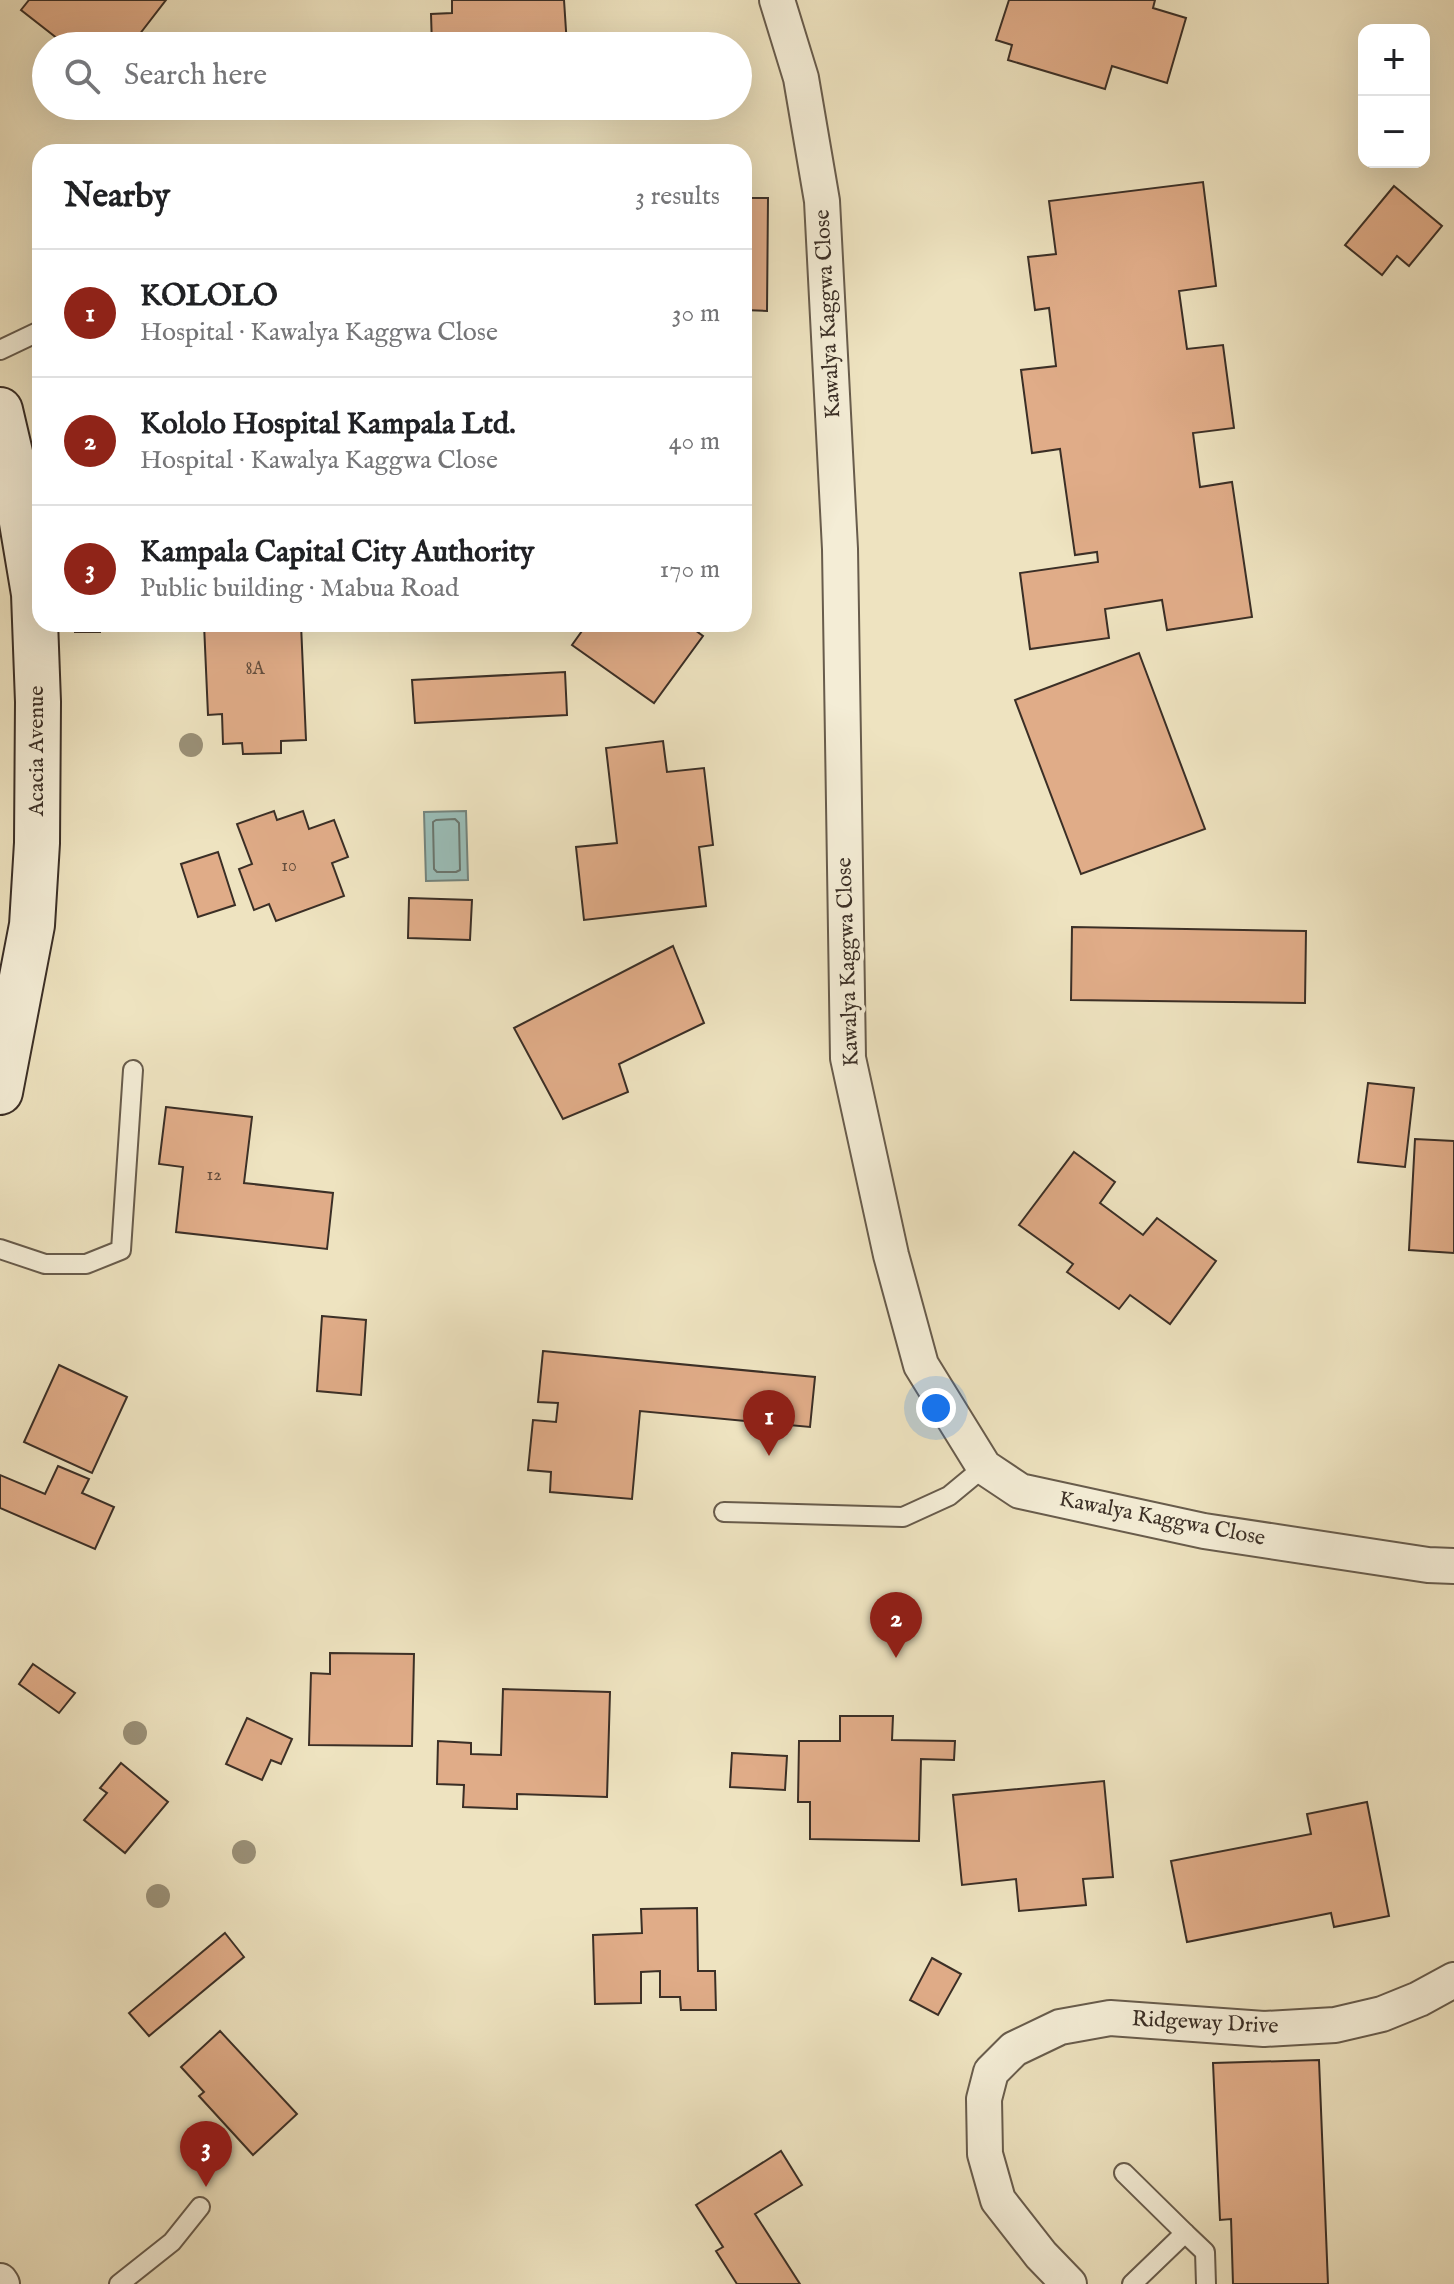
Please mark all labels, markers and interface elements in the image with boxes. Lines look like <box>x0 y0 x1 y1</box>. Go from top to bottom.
map controls <box>1358 24 1430 168</box>
button: + <box>1358 24 1430 96</box>
search box <box>32 32 752 120</box>
icon: search <box>60 54 104 98</box>
text: Search here <box>124 57 267 95</box>
button: − <box>1358 96 1430 168</box>
text: Nearby <box>64 175 170 218</box>
text: 3 results <box>635 180 720 213</box>
street label: Kawalya Kaggwa Close <box>809 209 847 419</box>
text: KOLOLO <box>140 278 278 316</box>
text: 1 <box>85 297 95 330</box>
text: 30 m <box>672 297 720 330</box>
text: Hospital · Kawalya Kaggwa Close <box>140 316 498 349</box>
text: Kololo Hospital Kampala Ltd. <box>140 406 516 444</box>
text: 2 <box>84 425 96 458</box>
text: 40 m <box>669 425 720 458</box>
text: Hospital · Kawalya Kaggwa Close <box>140 444 498 477</box>
text: Kampala Capital City Authority <box>140 534 534 572</box>
text: 3 <box>85 553 95 586</box>
text: 170 m <box>660 553 720 586</box>
text: Public building · Mabua Road <box>140 572 459 605</box>
house number: 8A <box>245 658 265 681</box>
street label: Acacia Avenue <box>23 686 51 817</box>
house number: 10 <box>281 855 297 878</box>
street label: Kawalya Kaggwa Close <box>830 857 866 1067</box>
house number: 12 <box>206 1164 222 1187</box>
your location <box>916 1388 956 1428</box>
pin: 1 <box>743 1390 795 1456</box>
street label: Kawalya Kaggwa Close <box>1057 1485 1267 1553</box>
pin: 2 <box>870 1592 922 1658</box>
street label: Ridgeway Drive <box>1131 2005 1279 2041</box>
pin: 3 <box>180 2121 232 2187</box>

